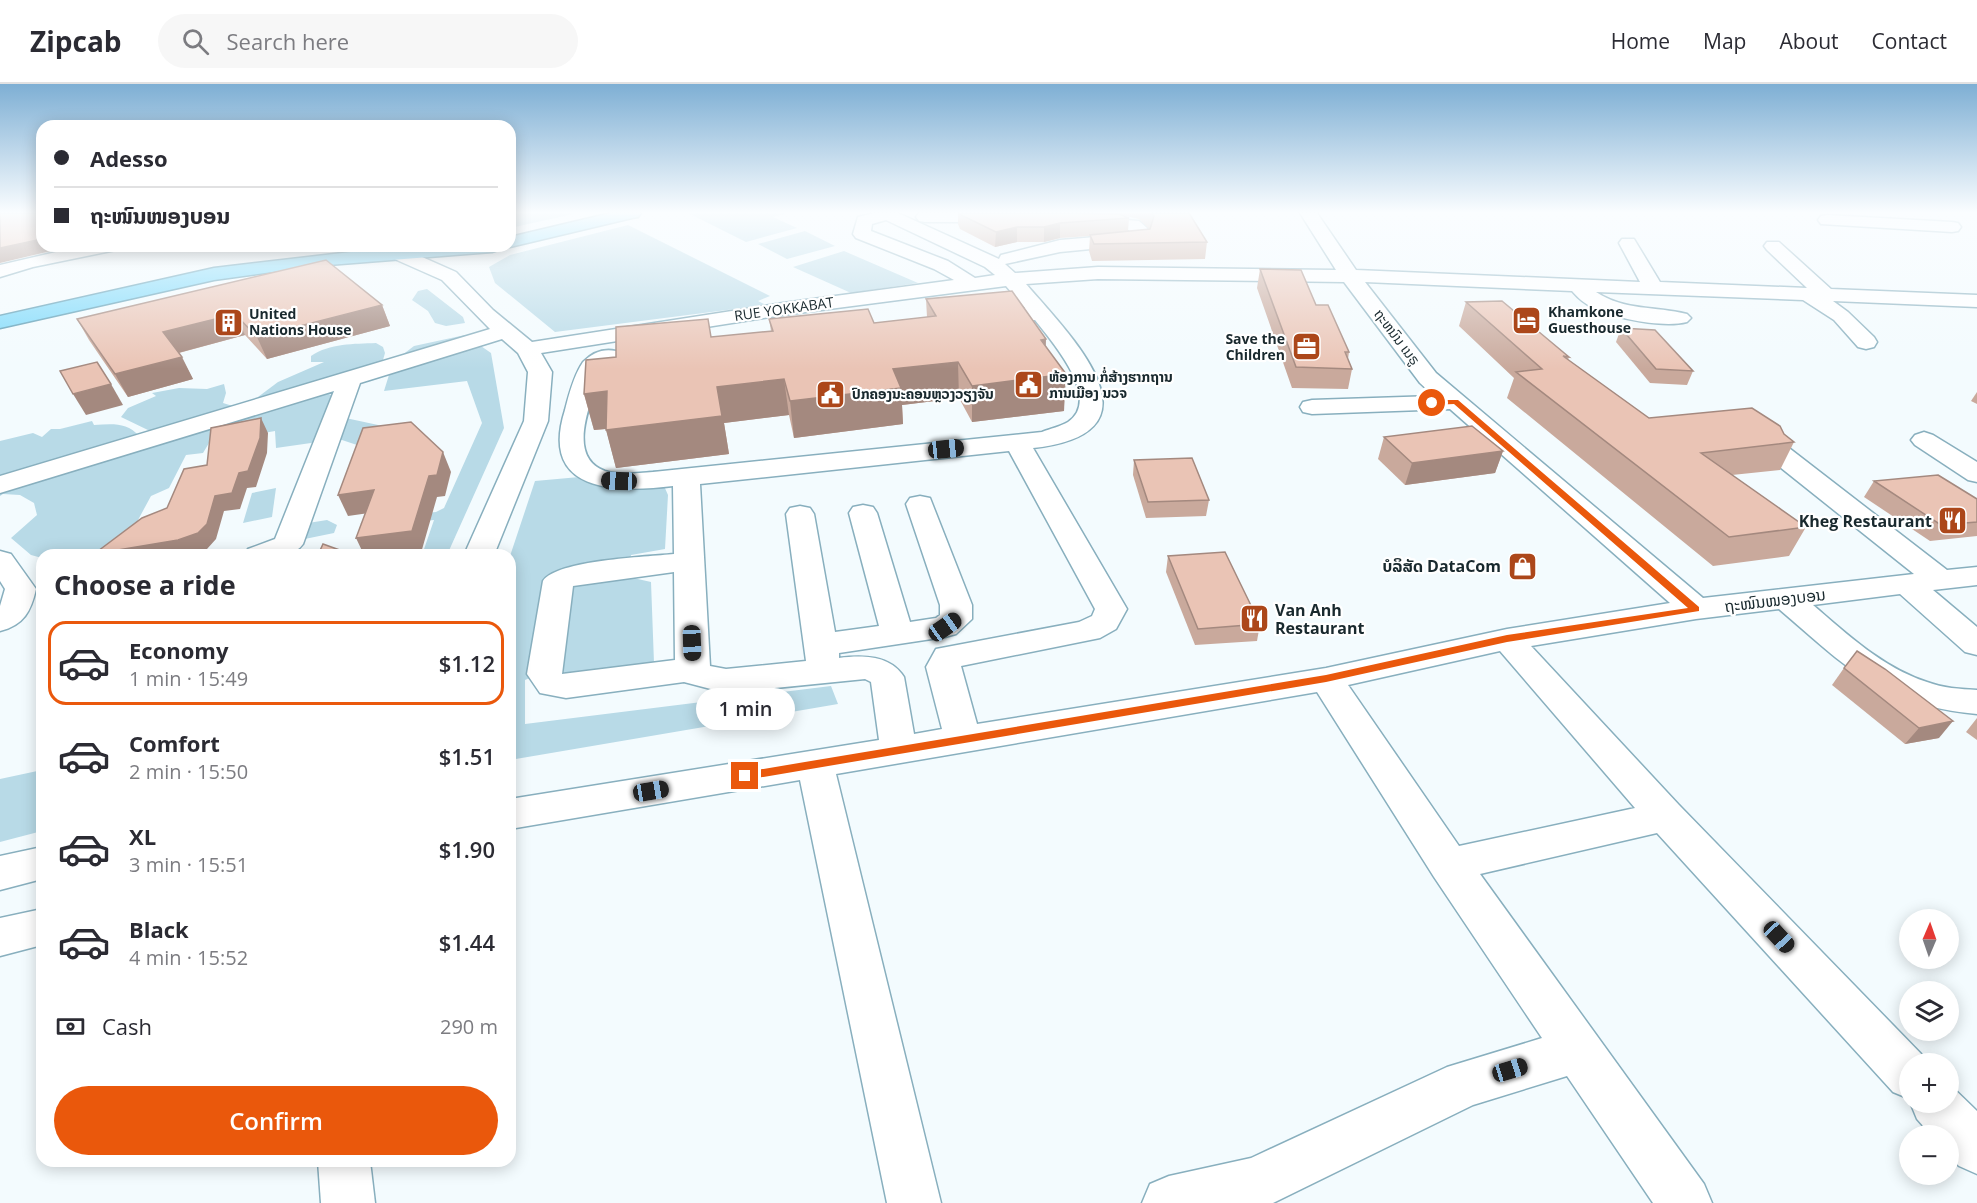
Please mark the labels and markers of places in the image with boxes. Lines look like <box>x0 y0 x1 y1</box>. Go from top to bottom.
place label: Khamkone Guesthouse <box>1548 302 1631 337</box>
place label: United Nations House <box>249 304 351 339</box>
hotel icon: Khamkone Guesthouse <box>1511 304 1543 336</box>
building icon: United Nations House <box>212 306 244 338</box>
place label: Save the Children <box>1225 329 1285 364</box>
office icon: Save the Children <box>1290 331 1322 363</box>
place label: ຫ້ອງການ ກໍ່ສ້າງຮາກຖານ ການເມືອງ ນວຈ <box>1049 367 1173 402</box>
public building icon: ຫ້ອງການ ກໍ່ສ້າງຮາກຖານ ການເມືອງ ນວຈ <box>1012 369 1044 401</box>
public building icon: ປົກຄອງນະຄອນຫຼວງວຽງຈັນ <box>815 378 847 410</box>
place label: ປົກຄອງນະຄອນຫຼວງວຽງຈັນ <box>851 384 994 403</box>
restaurant icon: Kheg Restaurant <box>1937 505 1969 537</box>
place label: Kheg Restaurant <box>1799 510 1932 532</box>
shop icon: ບໍລິສັດ DataCom <box>1506 550 1538 582</box>
place label: ບໍລິສັດ DataCom <box>1382 555 1501 577</box>
place label: Van Anh Restaurant <box>1275 599 1365 639</box>
restaurant icon: Van Anh Restaurant <box>1238 603 1270 635</box>

